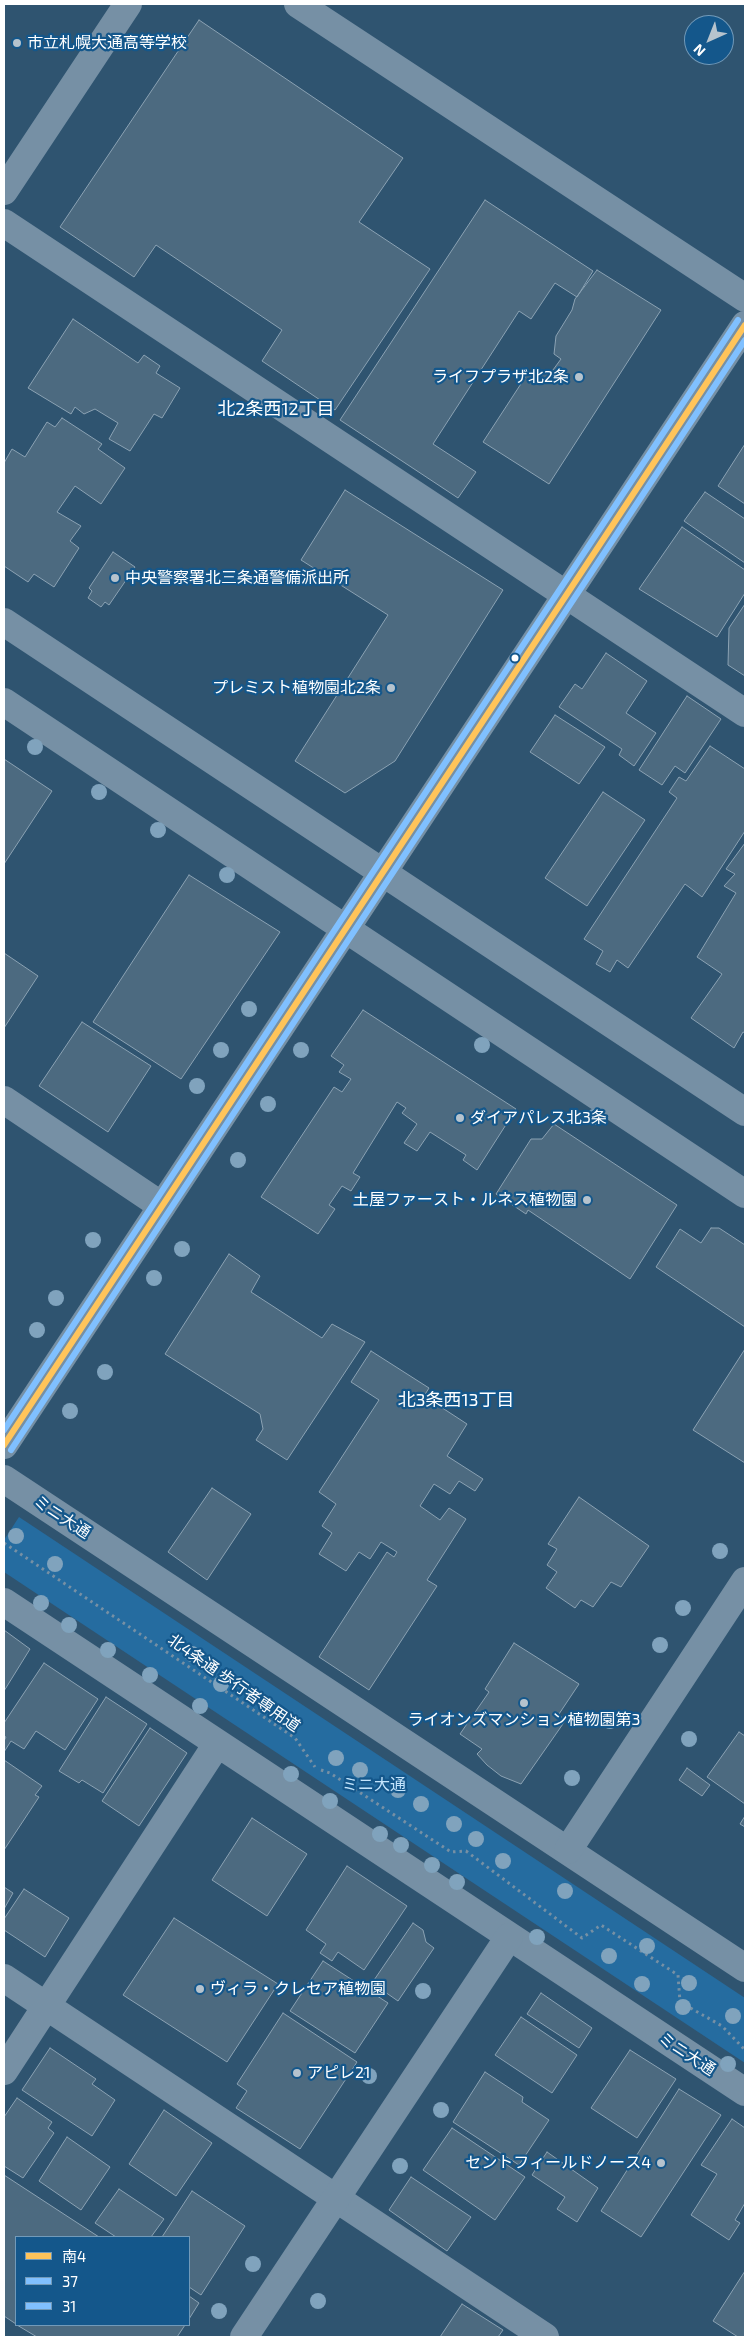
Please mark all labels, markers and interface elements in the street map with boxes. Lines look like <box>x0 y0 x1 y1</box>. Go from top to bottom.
north arrow <box>684 15 734 65</box>
place label: 市立札幌大通高等学校 <box>27 33 187 53</box>
marker: 市立札幌大通高等学校 <box>11 37 23 49</box>
text: N <box>689 41 708 60</box>
place label: ライフプラザ北2条 <box>432 367 569 387</box>
marker: ライフプラザ北2条 <box>573 371 585 383</box>
district label: 北2条西12丁目 <box>217 398 335 420</box>
place label: 中央警察署北三条通警備派出所 <box>125 568 349 588</box>
marker: 中央警察署北三条通警備派出所 <box>109 572 121 584</box>
unlabelled marker <box>510 653 520 663</box>
place label: プレミスト植物園北2条 <box>212 678 381 698</box>
marker: プレミスト植物園北2条 <box>385 682 397 694</box>
place label: ダイアパレス北3条 <box>470 1108 607 1128</box>
marker: ダイアパレス北3条 <box>454 1112 466 1124</box>
place label: 土屋ファースト・ルネス植物園 <box>353 1190 577 1210</box>
marker: 土屋ファースト・ルネス植物園 <box>581 1194 593 1206</box>
district label: 北3条西13丁目 <box>397 1389 515 1411</box>
street label: ミニ大通 <box>30 1492 94 1542</box>
street label: 北4条通 歩行者専用道 <box>164 1630 304 1736</box>
marker: ライオンズマンション植物園第3 <box>518 1697 530 1709</box>
place label: ライオンズマンション植物園第3 <box>408 1710 640 1730</box>
park label: ミニ大通 <box>342 1775 406 1795</box>
place label: ヴィラ・クレセア植物園 <box>210 1979 386 1999</box>
marker: ヴィラ・クレセア植物園 <box>194 1983 206 1995</box>
street label: ミニ大通 <box>655 2029 719 2079</box>
place label: アピレ21 <box>307 2063 370 2083</box>
marker: アピレ21 <box>291 2067 303 2079</box>
place label: セントフィールドノース4 <box>465 2153 651 2173</box>
marker: セントフィールドノース4 <box>655 2157 667 2169</box>
legend <box>15 2236 190 2326</box>
text: 南4 <box>62 2247 86 2265</box>
text: 37 <box>62 2272 78 2290</box>
text: 31 <box>62 2297 76 2315</box>

